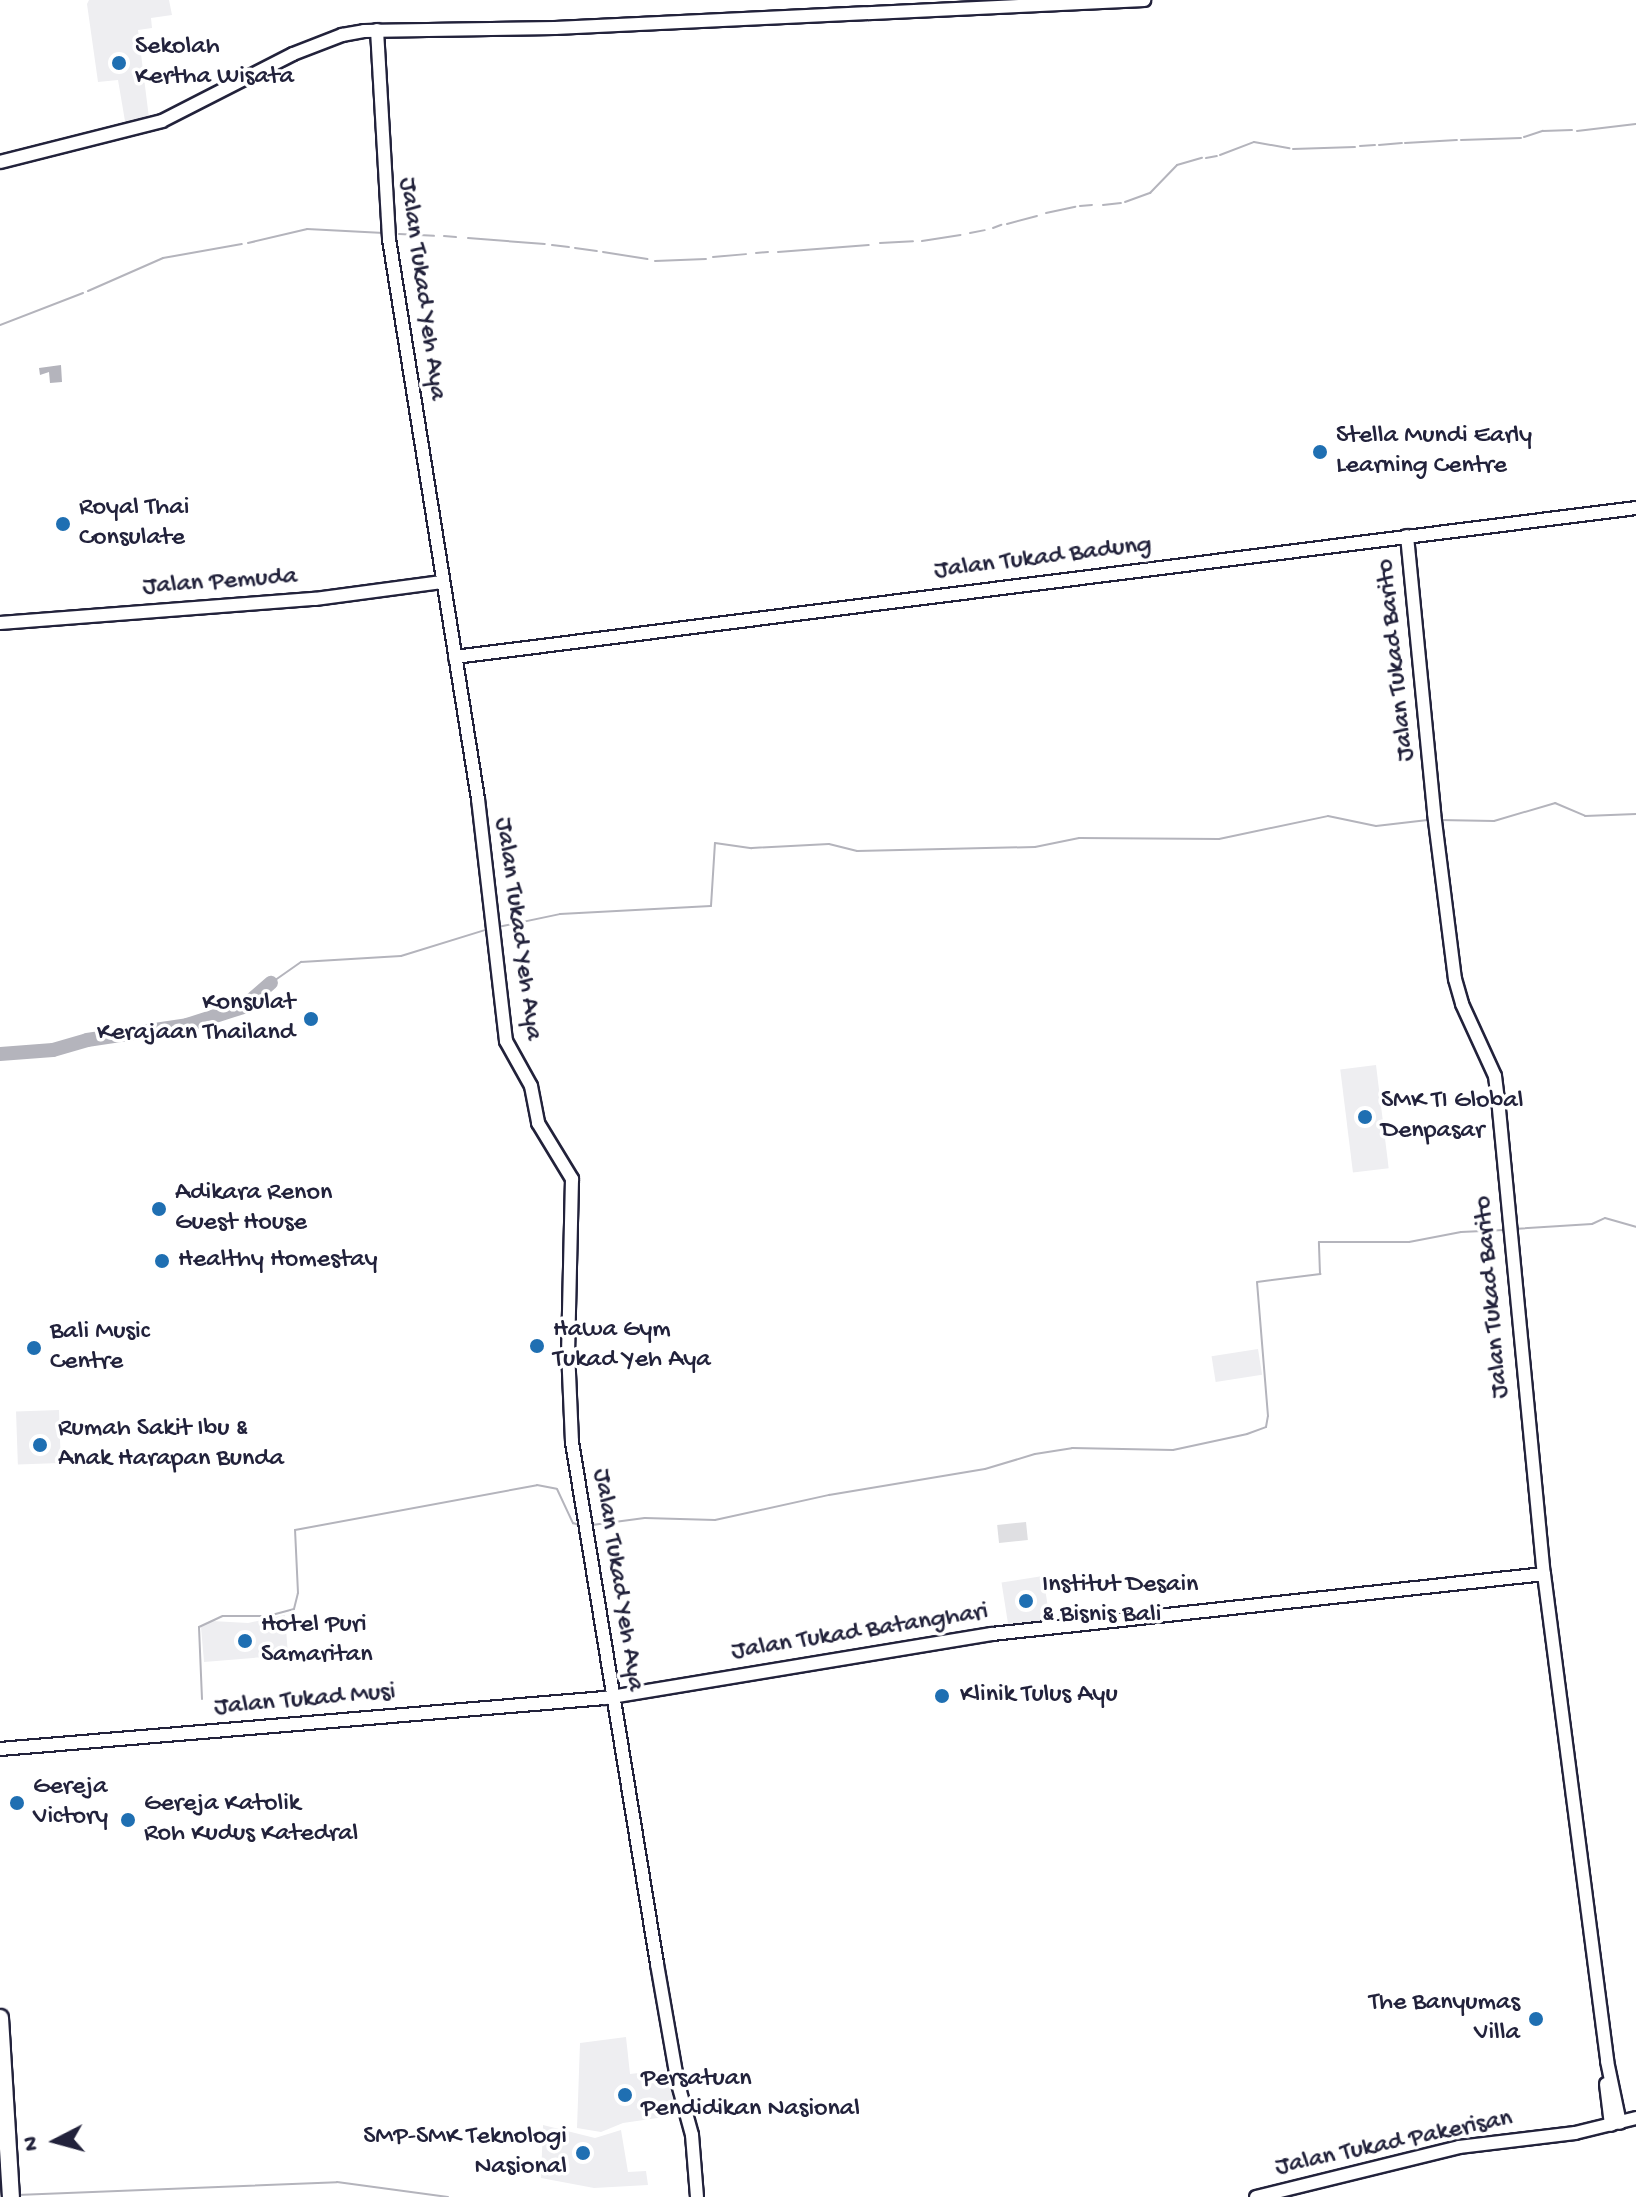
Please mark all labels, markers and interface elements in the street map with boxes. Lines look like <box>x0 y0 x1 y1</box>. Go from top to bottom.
place label: Sekolah Kertha Wisata <box>135 32 294 94</box>
marker: Sekolah Kertha Wisata <box>110 54 128 72</box>
street label: Jalan Tukad Yeh Aya <box>390 176 452 402</box>
place label: Stella Mundi Early Learning Centre <box>1336 421 1532 482</box>
marker: Stella Mundi Early Learning Centre <box>1311 443 1329 461</box>
place label: Royal Thai Consulate <box>79 493 189 554</box>
marker: Royal Thai Consulate <box>54 515 72 533</box>
street label: Jalan Tukad Badung <box>933 530 1153 588</box>
street label: Jalan Tukad Barito <box>1371 557 1423 763</box>
street label: Jalan Pemuda <box>142 562 298 604</box>
street label: Jalan Tukad Yeh Aya <box>486 816 548 1042</box>
place label: Konsulat Kerajaan Thailand <box>97 988 295 1050</box>
marker: Konsulat Kerajaan Thailand <box>302 1010 320 1028</box>
place label: SMK TI Global Denpasar <box>1381 1086 1523 1148</box>
marker: SMK TI Global Denpasar <box>1356 1108 1374 1126</box>
place label: Adikara Renon Guest House <box>175 1178 332 1240</box>
street label: Jalan Tukad Barito <box>1469 1194 1517 1400</box>
marker: Adikara Renon Guest House <box>150 1200 168 1218</box>
place label: Healthy Homestay <box>178 1245 378 1277</box>
marker: Healthy Homestay <box>153 1252 171 1270</box>
place label: Hawa Gym Tukad Yeh Aya <box>553 1315 711 1376</box>
place label: Bali Music Centre <box>50 1317 150 1378</box>
marker: Hawa Gym Tukad Yeh Aya <box>528 1337 546 1355</box>
marker: Bali Music Centre <box>25 1339 43 1357</box>
place label: Rumah Sakit Ibu & Anak Harapan Bunda <box>58 1414 284 1476</box>
marker: Rumah Sakit Ibu & Anak Harapan Bunda <box>29 1434 51 1456</box>
street label: Jalan Tukad Yeh Aya <box>584 1467 650 1693</box>
place label: Institut Desain & Bisnis Bali <box>1042 1570 1198 1632</box>
marker: Institut Desain & Bisnis Bali <box>1017 1592 1035 1610</box>
street label: Jalan Tukad Batanghari <box>729 1597 991 1669</box>
place label: Hotel Puri Samaritan <box>261 1610 373 1672</box>
marker: Hotel Puri Samaritan <box>236 1632 254 1650</box>
street label: Jalan Tukad Musi <box>213 1678 397 1724</box>
place label: Klinik Tulus Ayu <box>960 1680 1118 1712</box>
marker: Klinik Tulus Ayu <box>931 1685 953 1707</box>
place label: Gereja Victory <box>33 1772 108 1834</box>
place label: Gereja Katolik Roh Kudus Katedral <box>144 1789 358 1850</box>
marker: Gereja Victory <box>8 1794 26 1812</box>
marker: Gereja Katolik Roh Kudus Katedral <box>119 1811 137 1829</box>
place label: The Banyumas Villa <box>1369 1988 1520 2050</box>
marker: The Banyumas Villa <box>1527 2010 1545 2028</box>
place label: Persatuan Pendidikan Nasional <box>641 2064 860 2126</box>
marker: Persatuan Pendidikan Nasional <box>616 2086 634 2104</box>
north arrow <box>16 2101 96 2181</box>
street label: Jalan Tukad Pakerisan <box>1273 2104 1515 2184</box>
place label: SMP-SMK Teknologi Nasional <box>363 2122 567 2184</box>
text: N <box>18 2135 46 2152</box>
marker: SMP-SMK Teknologi Nasional <box>574 2144 592 2162</box>

